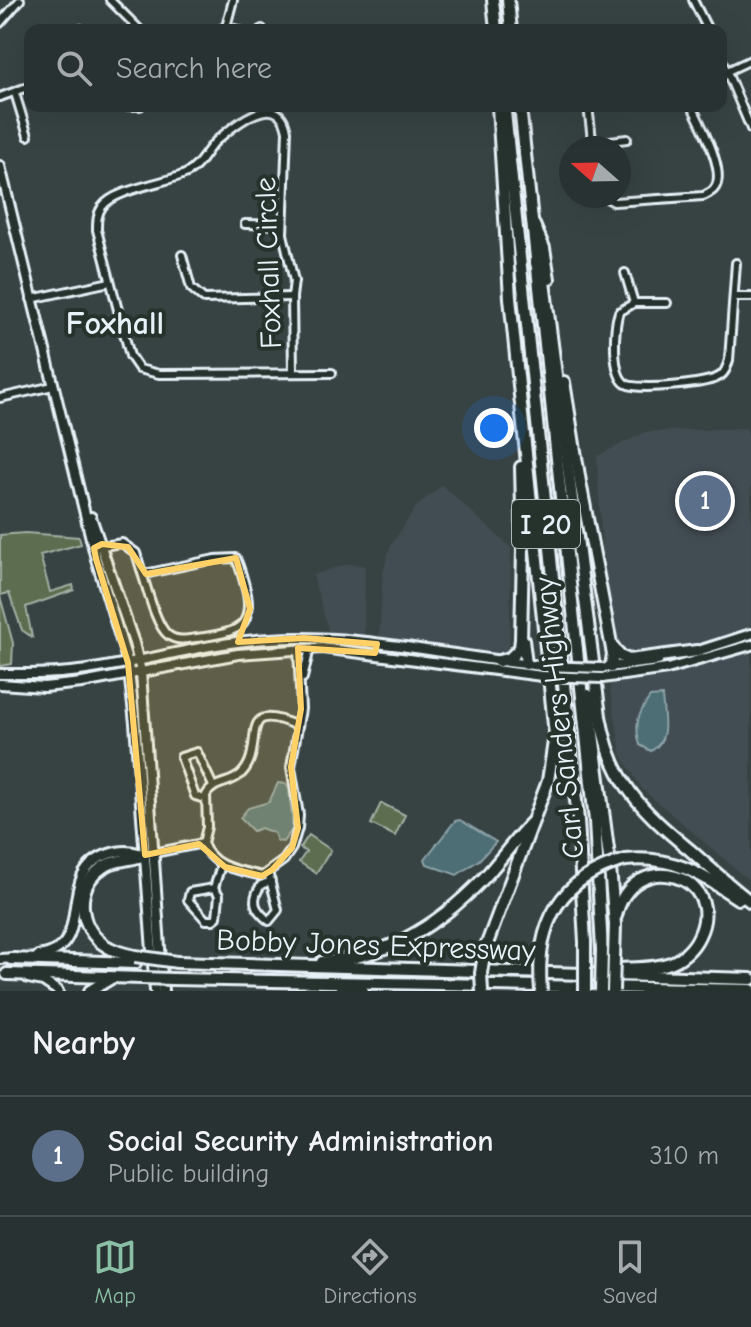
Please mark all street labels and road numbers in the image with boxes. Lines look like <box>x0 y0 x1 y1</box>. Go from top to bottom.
street label: Foxhall Circle <box>248 176 289 350</box>
road number: I 20 <box>512 500 580 548</box>
street label: Carl Sanders Highway <box>527 575 592 861</box>
street label: Bobby Jones Expressway <box>216 922 537 969</box>

